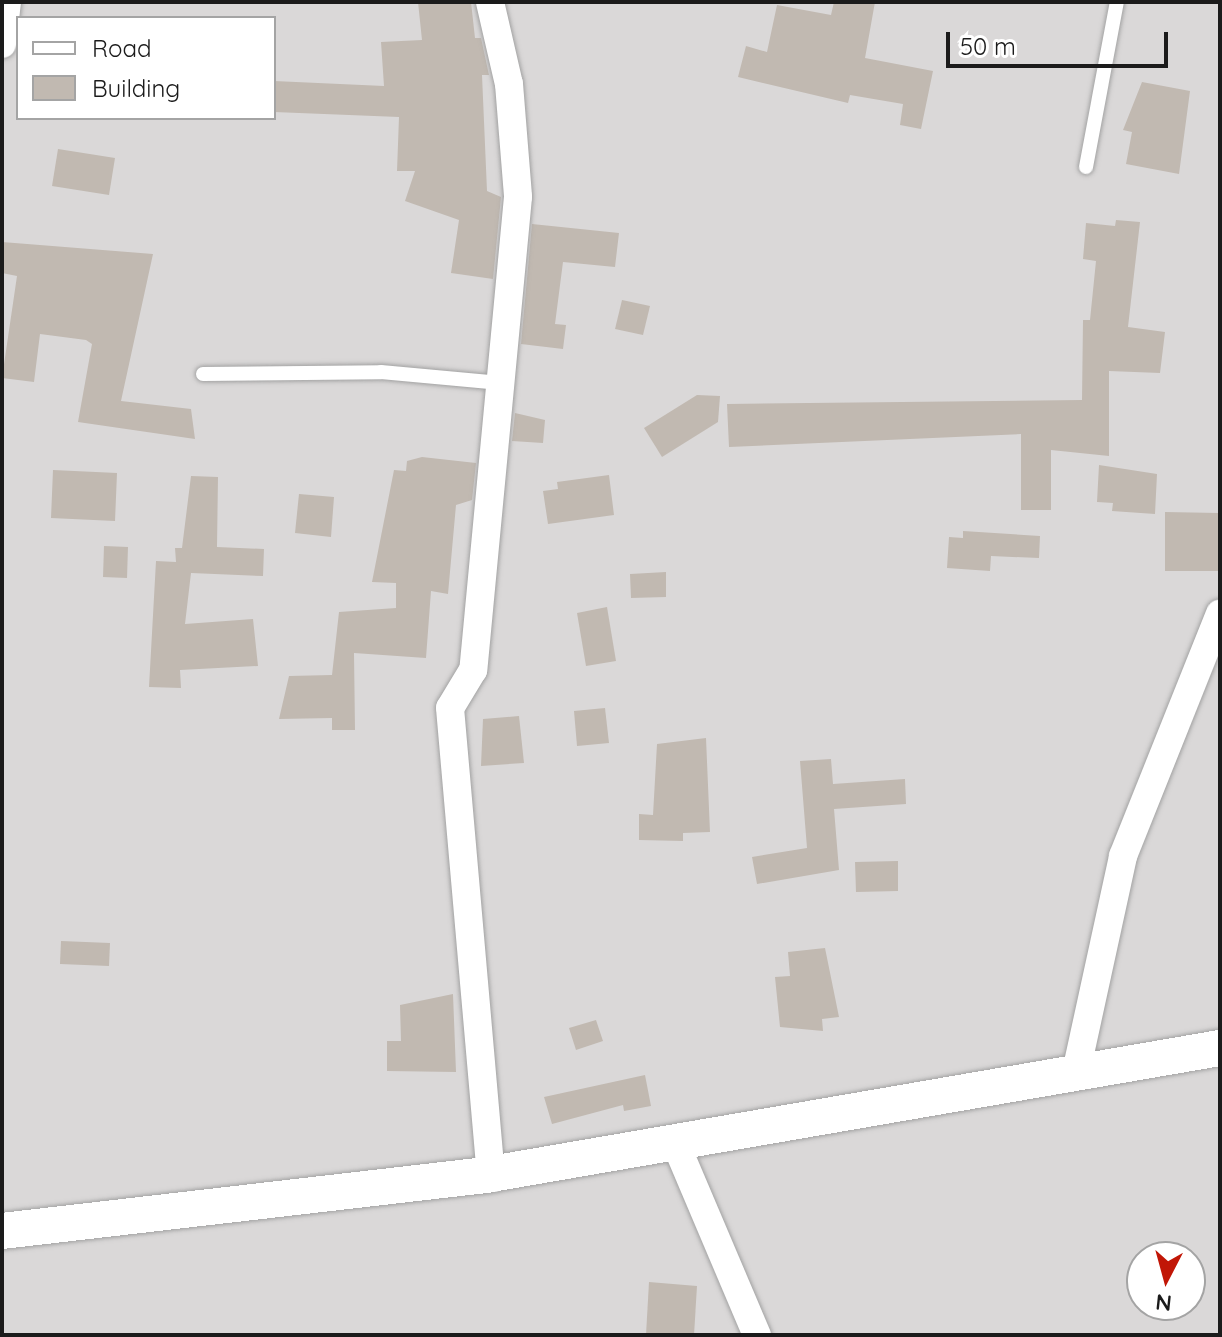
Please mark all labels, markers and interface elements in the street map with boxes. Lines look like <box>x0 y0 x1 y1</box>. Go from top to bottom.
legend <box>16 16 276 120</box>
scale bar <box>950 16 1172 66</box>
text: 50 m <box>960 31 1016 61</box>
text: Road <box>92 33 152 63</box>
text: Building <box>92 73 180 103</box>
north arrow <box>1126 1241 1206 1321</box>
text: N <box>1154 1288 1173 1318</box>

